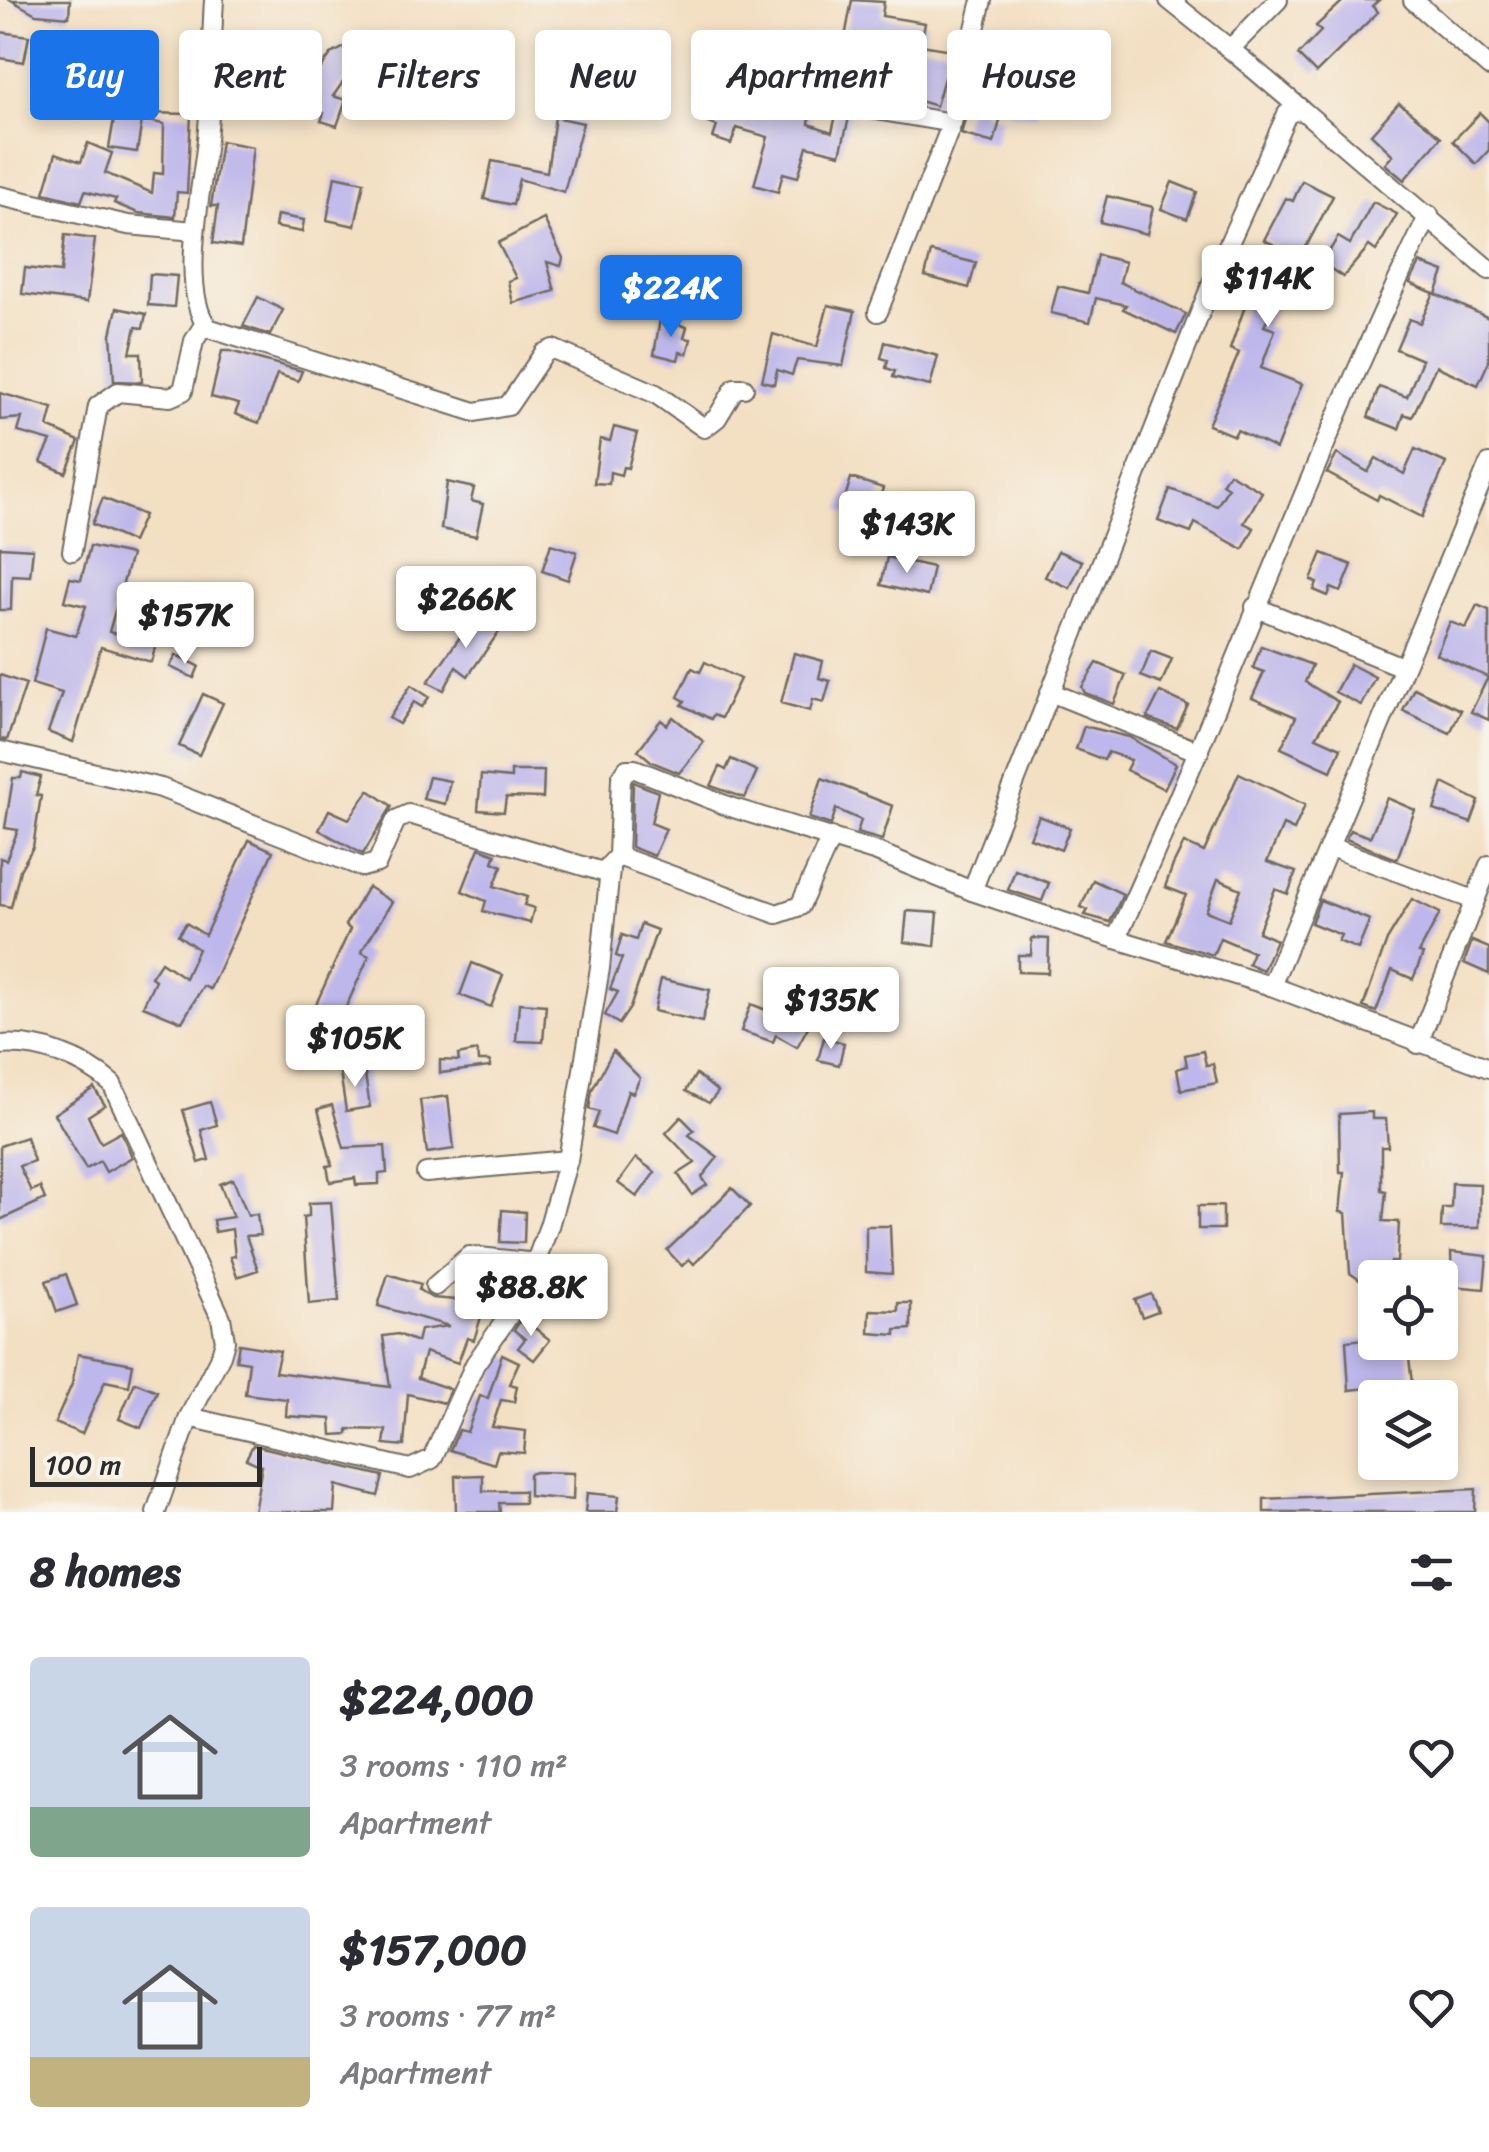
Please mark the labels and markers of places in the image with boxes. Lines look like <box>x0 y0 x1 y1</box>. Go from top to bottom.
pin: $114K <box>1198 245 1338 330</box>
pin: $224K <box>601 255 741 340</box>
pin: $143K <box>837 491 977 576</box>
pin: $266K <box>396 566 536 651</box>
pin: $157K <box>115 582 255 667</box>
pin: $135K <box>761 967 901 1052</box>
pin: $105K <box>285 1005 425 1090</box>
pin: $88.8K <box>450 1254 612 1339</box>

